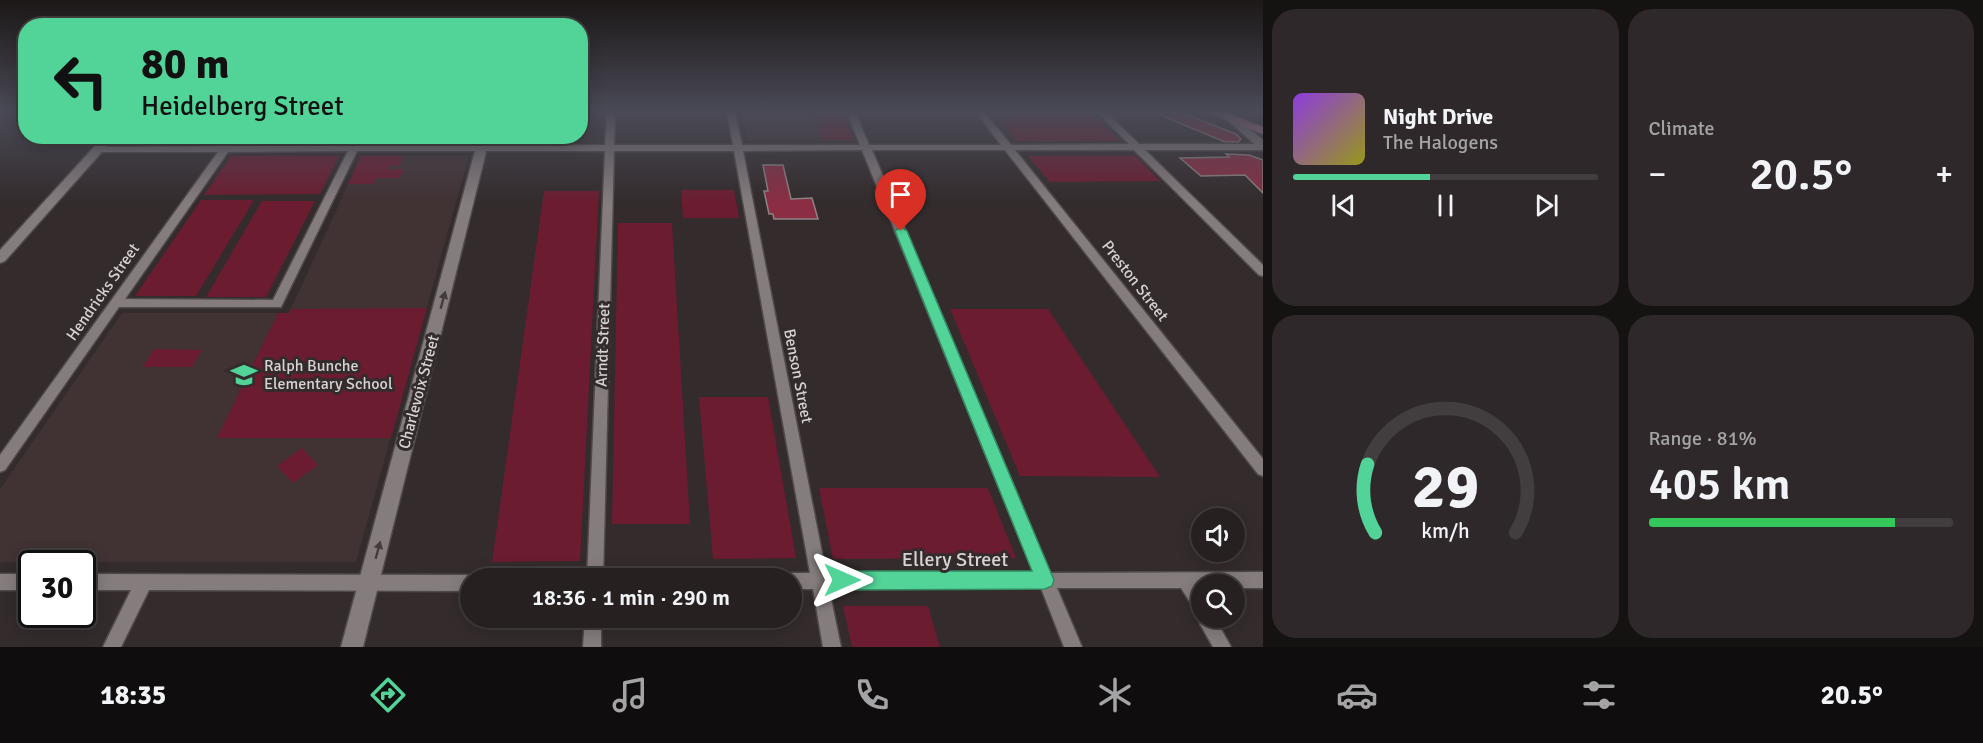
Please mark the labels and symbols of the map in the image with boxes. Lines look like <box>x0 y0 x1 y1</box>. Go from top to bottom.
pin <box>875 169 926 231</box>
street label: Preston Street <box>1097 237 1173 326</box>
street label: Hendricks Street <box>62 239 144 345</box>
one-way arrow <box>438 291 448 309</box>
street label: Arndt Street <box>592 302 614 387</box>
street label: Benson Street <box>779 327 817 425</box>
street label: Charlevoix Street <box>394 333 444 451</box>
place label: Ralph Bunche Elementary School <box>264 356 393 394</box>
school or university icon: Ralph Bunche Elementary School <box>229 360 259 390</box>
one-way arrow <box>374 541 383 559</box>
street label: Ellery Street <box>902 547 1008 572</box>
position arrow <box>810 548 874 612</box>
speed limit sign: 30 <box>18 550 96 628</box>

